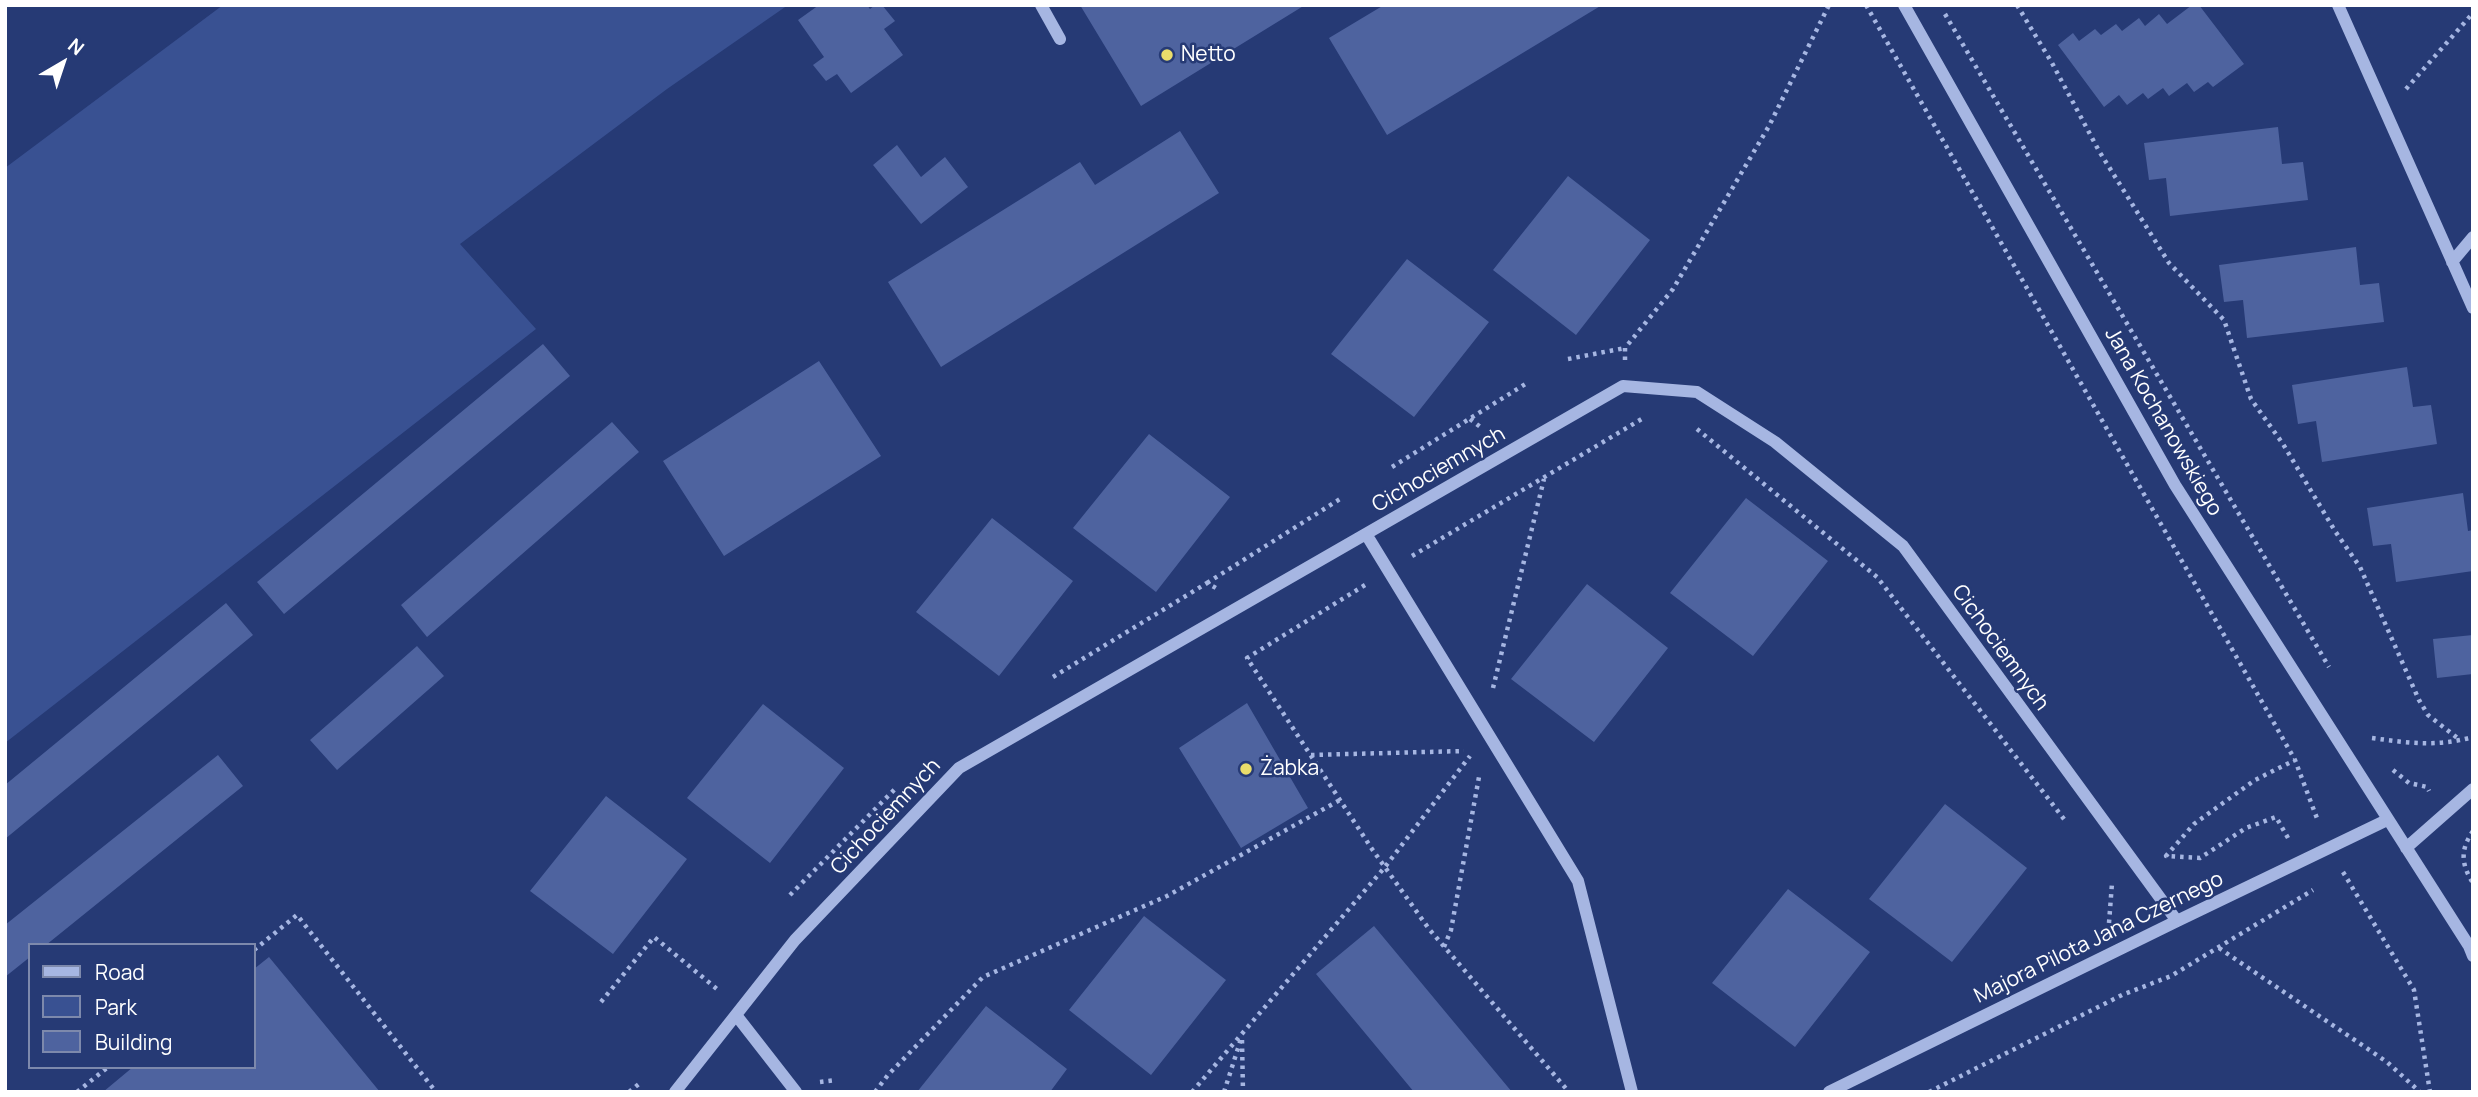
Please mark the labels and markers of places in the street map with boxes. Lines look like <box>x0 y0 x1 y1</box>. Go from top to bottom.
place label: Netto <box>1181 42 1236 68</box>
marker: Netto <box>1159 47 1175 63</box>
place label: Żabka <box>1260 756 1319 782</box>
marker: Żabka <box>1238 761 1254 777</box>

